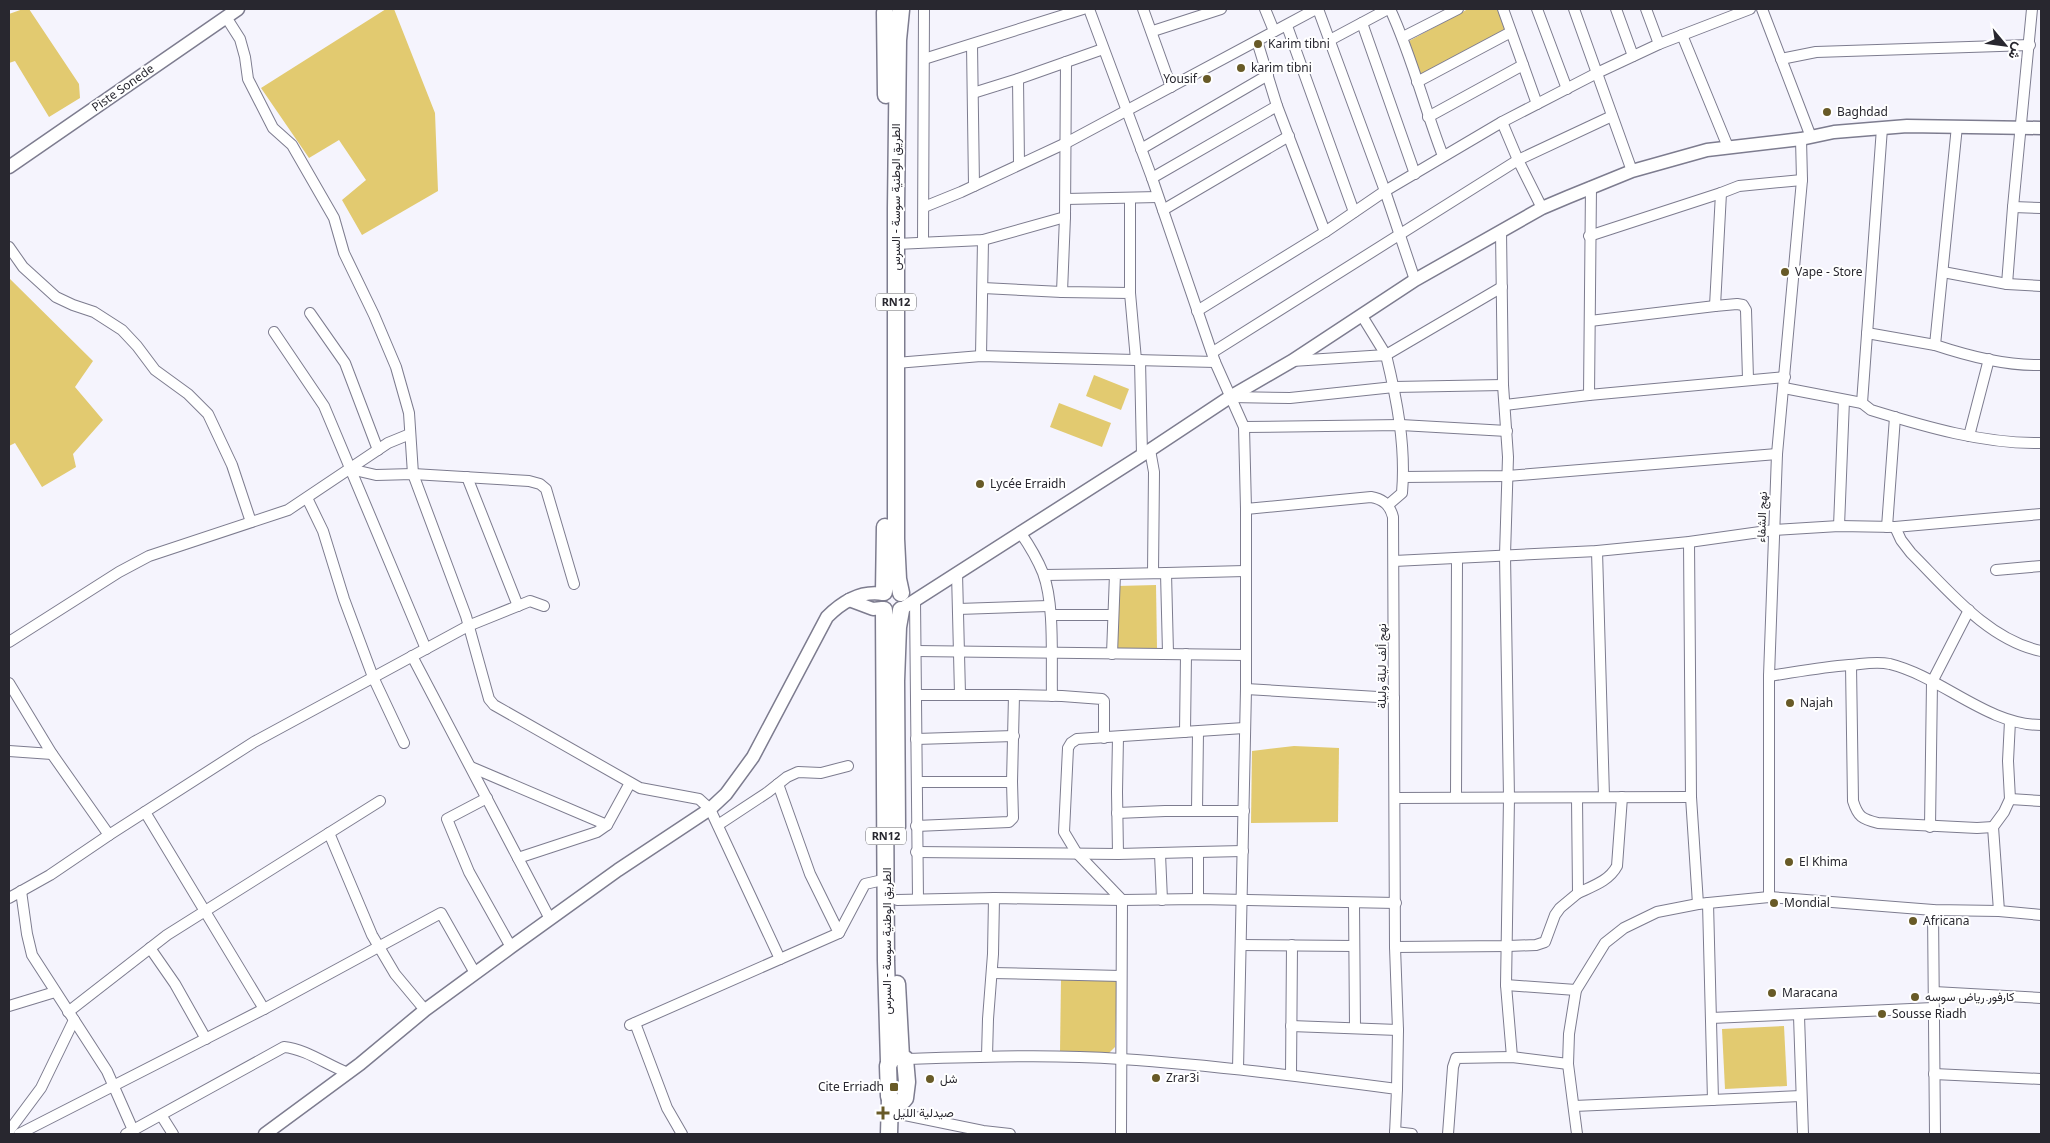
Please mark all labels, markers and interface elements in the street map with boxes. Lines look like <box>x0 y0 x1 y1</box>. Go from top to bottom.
north arrow <box>1980 20 2030 70</box>
place label: Karim tibni <box>1268 35 1330 52</box>
marker: Karim tibni <box>1252 38 1264 50</box>
text: ش <box>2004 40 2029 64</box>
place label: karim tibni <box>1251 59 1312 76</box>
street label: Piste Sonede <box>88 60 157 115</box>
marker: karim tibni <box>1235 62 1247 74</box>
place label: Yousif <box>1163 70 1198 87</box>
marker: Yousif <box>1201 73 1213 85</box>
place label: Baghdad <box>1837 103 1888 120</box>
marker: Baghdad <box>1821 106 1833 118</box>
street label: الطريق الوطنية سوسة - السرس <box>887 123 904 271</box>
place label: Vape - Store <box>1795 263 1863 280</box>
marker: Vape - Store <box>1779 266 1791 278</box>
road number: RN12 <box>876 294 916 310</box>
place label: Lycée Erraidh <box>990 475 1066 492</box>
marker: Lycée Erraidh <box>974 478 986 490</box>
street label: نهج الشفاء <box>1752 491 1772 543</box>
street label: نهج ألف ليلة وليلة <box>1373 623 1391 709</box>
place label: Najah <box>1800 694 1833 711</box>
marker: Najah <box>1784 697 1796 709</box>
road number: RN12 <box>866 828 906 844</box>
place label: El Khima <box>1799 853 1848 870</box>
marker: El Khima <box>1783 856 1795 868</box>
street label: الطريق الوطنية سوسة - السرس <box>878 867 895 1015</box>
place label: Mondial <box>1784 894 1830 911</box>
marker: Mondial <box>1768 897 1780 909</box>
place label: Africana <box>1923 912 1970 929</box>
marker: Africana <box>1907 915 1919 927</box>
place label: Maracana <box>1782 984 1838 1001</box>
marker: Maracana <box>1766 987 1778 999</box>
place label: كارفور رياض سوسه <box>1925 988 2014 1005</box>
marker: كارفور رياض سوسه <box>1909 991 1921 1003</box>
place label: Sousse Riadh <box>1892 1005 1967 1022</box>
marker: Sousse Riadh <box>1876 1008 1888 1020</box>
place label: Zrar3i <box>1166 1069 1199 1086</box>
place label: شل <box>940 1070 958 1087</box>
marker: Zrar3i <box>1150 1072 1162 1084</box>
marker: شل <box>924 1073 936 1085</box>
place label: Cite Erriadh <box>818 1078 884 1095</box>
marker: Cite Erriadh <box>888 1081 900 1093</box>
place label: صيدلية الليل <box>893 1104 954 1121</box>
marker: صيدلية الليل <box>877 1107 889 1119</box>

